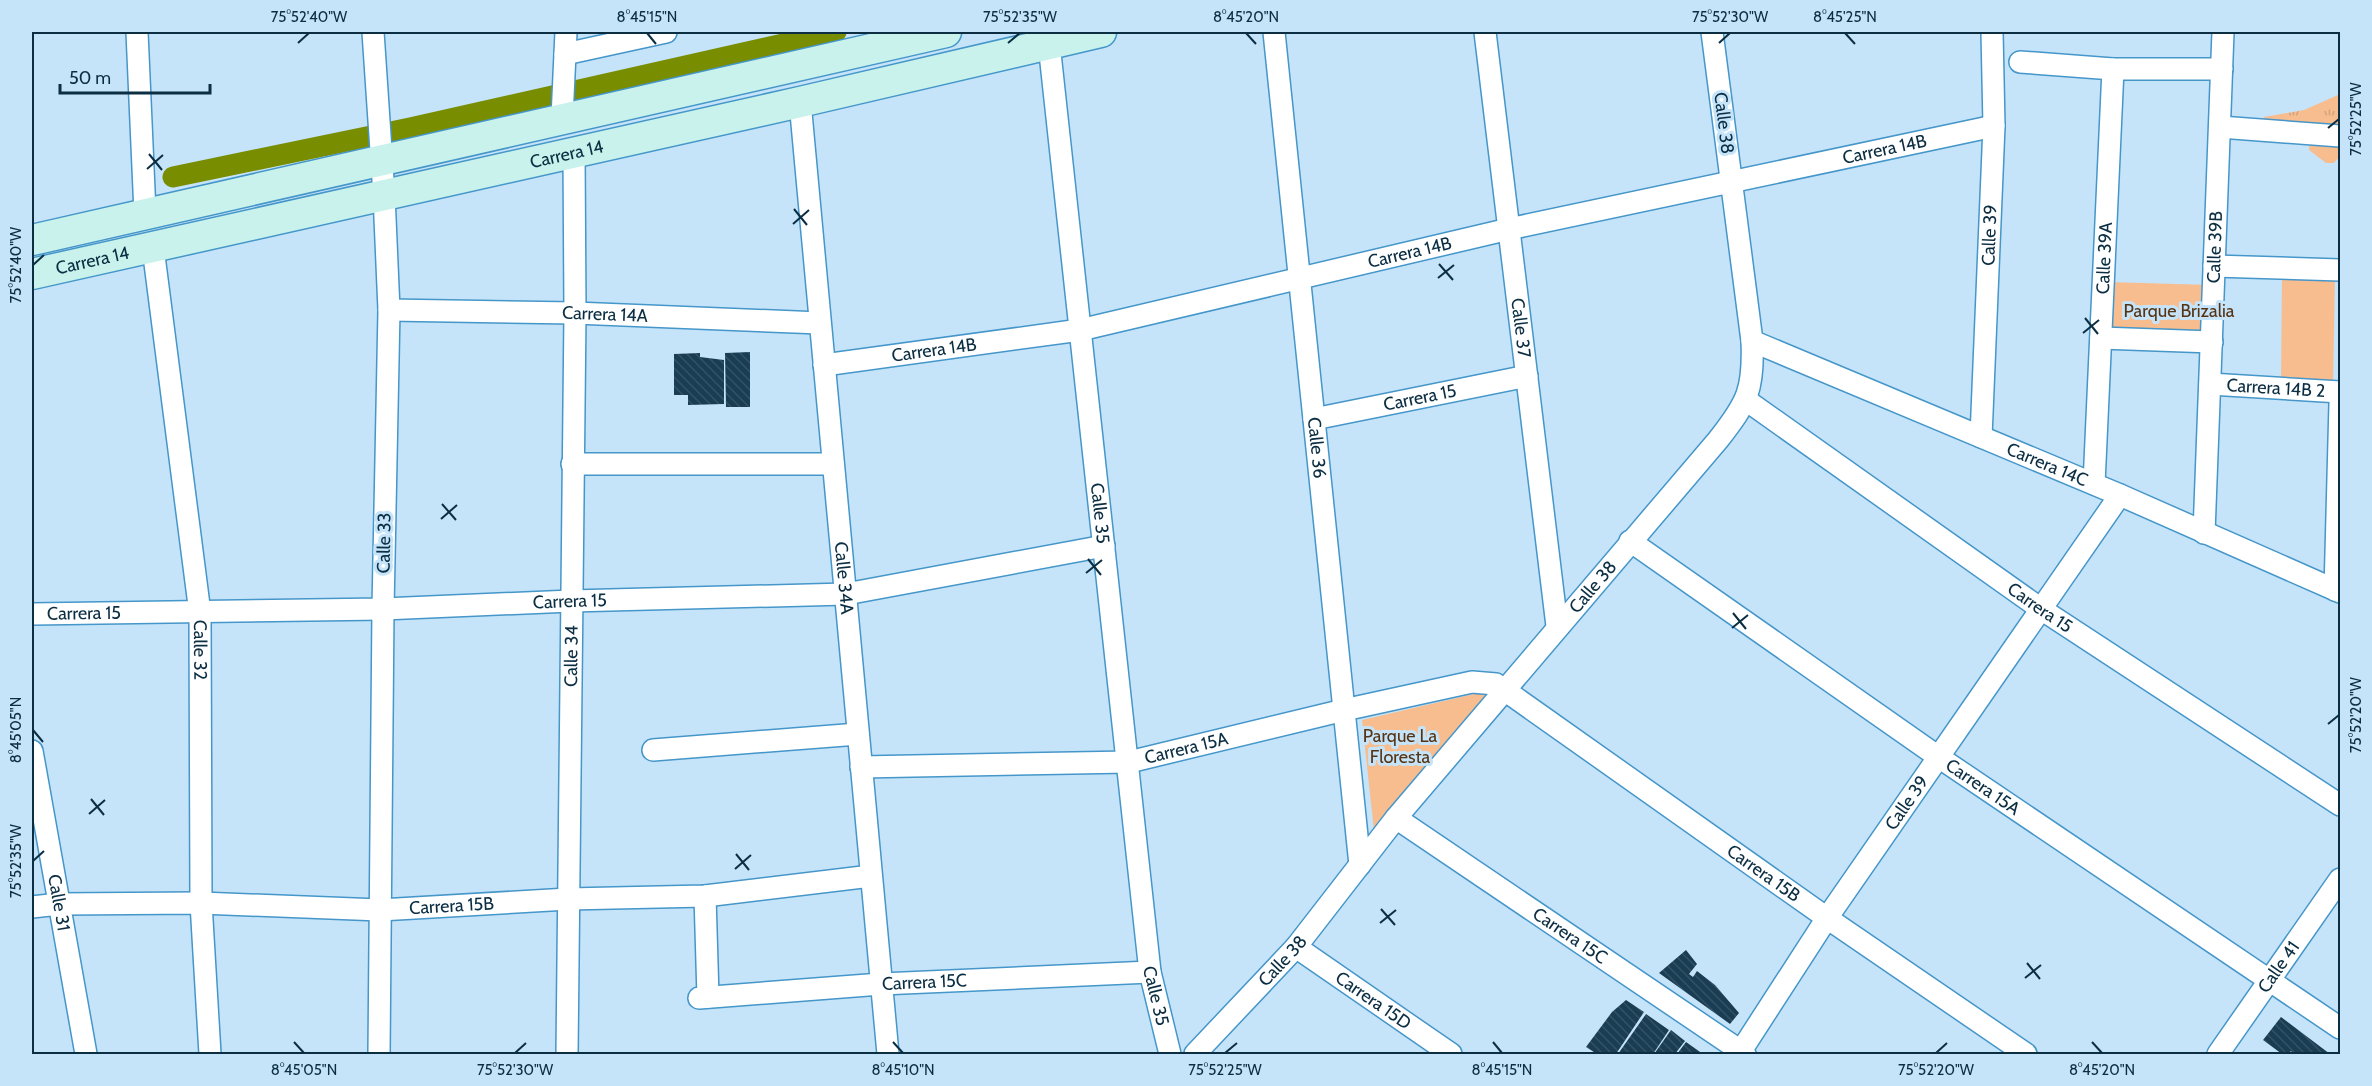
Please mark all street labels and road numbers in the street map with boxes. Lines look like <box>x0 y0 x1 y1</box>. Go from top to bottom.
street label: Calle 38 <box>1709 91 1739 155</box>
street label: Carrera 14B <box>1840 130 1929 169</box>
street label: Carrera 14 <box>528 135 606 173</box>
street label: Calle 39 <box>1977 204 2002 266</box>
street label: Calle 39B <box>2202 210 2227 284</box>
street label: Calle 39A <box>2092 222 2117 295</box>
street label: Carrera 14B <box>1366 232 1454 273</box>
street label: Carrera 14 <box>54 242 131 279</box>
street label: Calle 37 <box>1506 297 1535 359</box>
street label: Carrera 14A <box>562 302 648 327</box>
street label: Carrera 14B <box>890 333 978 367</box>
street label: Carrera 14B 2 <box>2226 374 2326 402</box>
street label: Carrera 15 <box>1381 380 1458 416</box>
street label: Calle 36 <box>1303 416 1331 479</box>
street label: Carrera 14C <box>2003 438 2091 491</box>
street label: Calle 35 <box>1086 482 1114 545</box>
street label: Calle 33 <box>372 512 396 574</box>
street label: Calle 34A <box>830 541 858 615</box>
street label: Calle 38 <box>1564 556 1621 618</box>
street label: Carrera 15 <box>2003 578 2077 638</box>
street label: Carrera 15 <box>532 589 607 614</box>
street label: Carrera 15 <box>47 602 121 625</box>
street label: Calle 32 <box>189 620 211 680</box>
street label: Calle 34 <box>560 625 583 687</box>
street label: Carrera 15A <box>1142 727 1230 769</box>
street label: Carrera 15A <box>1941 754 2024 820</box>
street label: Calle 39 <box>1880 771 1933 834</box>
street label: Carrera 15B <box>1723 840 1805 907</box>
street label: Calle 31 <box>43 873 75 933</box>
street label: Carrera 15B <box>409 892 495 919</box>
street label: Carrera 15C <box>1529 903 1611 969</box>
street label: Calle 38 <box>1254 931 1312 991</box>
street label: Calle 41 <box>2253 937 2304 997</box>
street label: Calle 35 <box>1138 965 1174 1028</box>
street label: Carrera 15D <box>1331 967 1415 1034</box>
street label: Carrera 15C <box>881 969 967 995</box>

